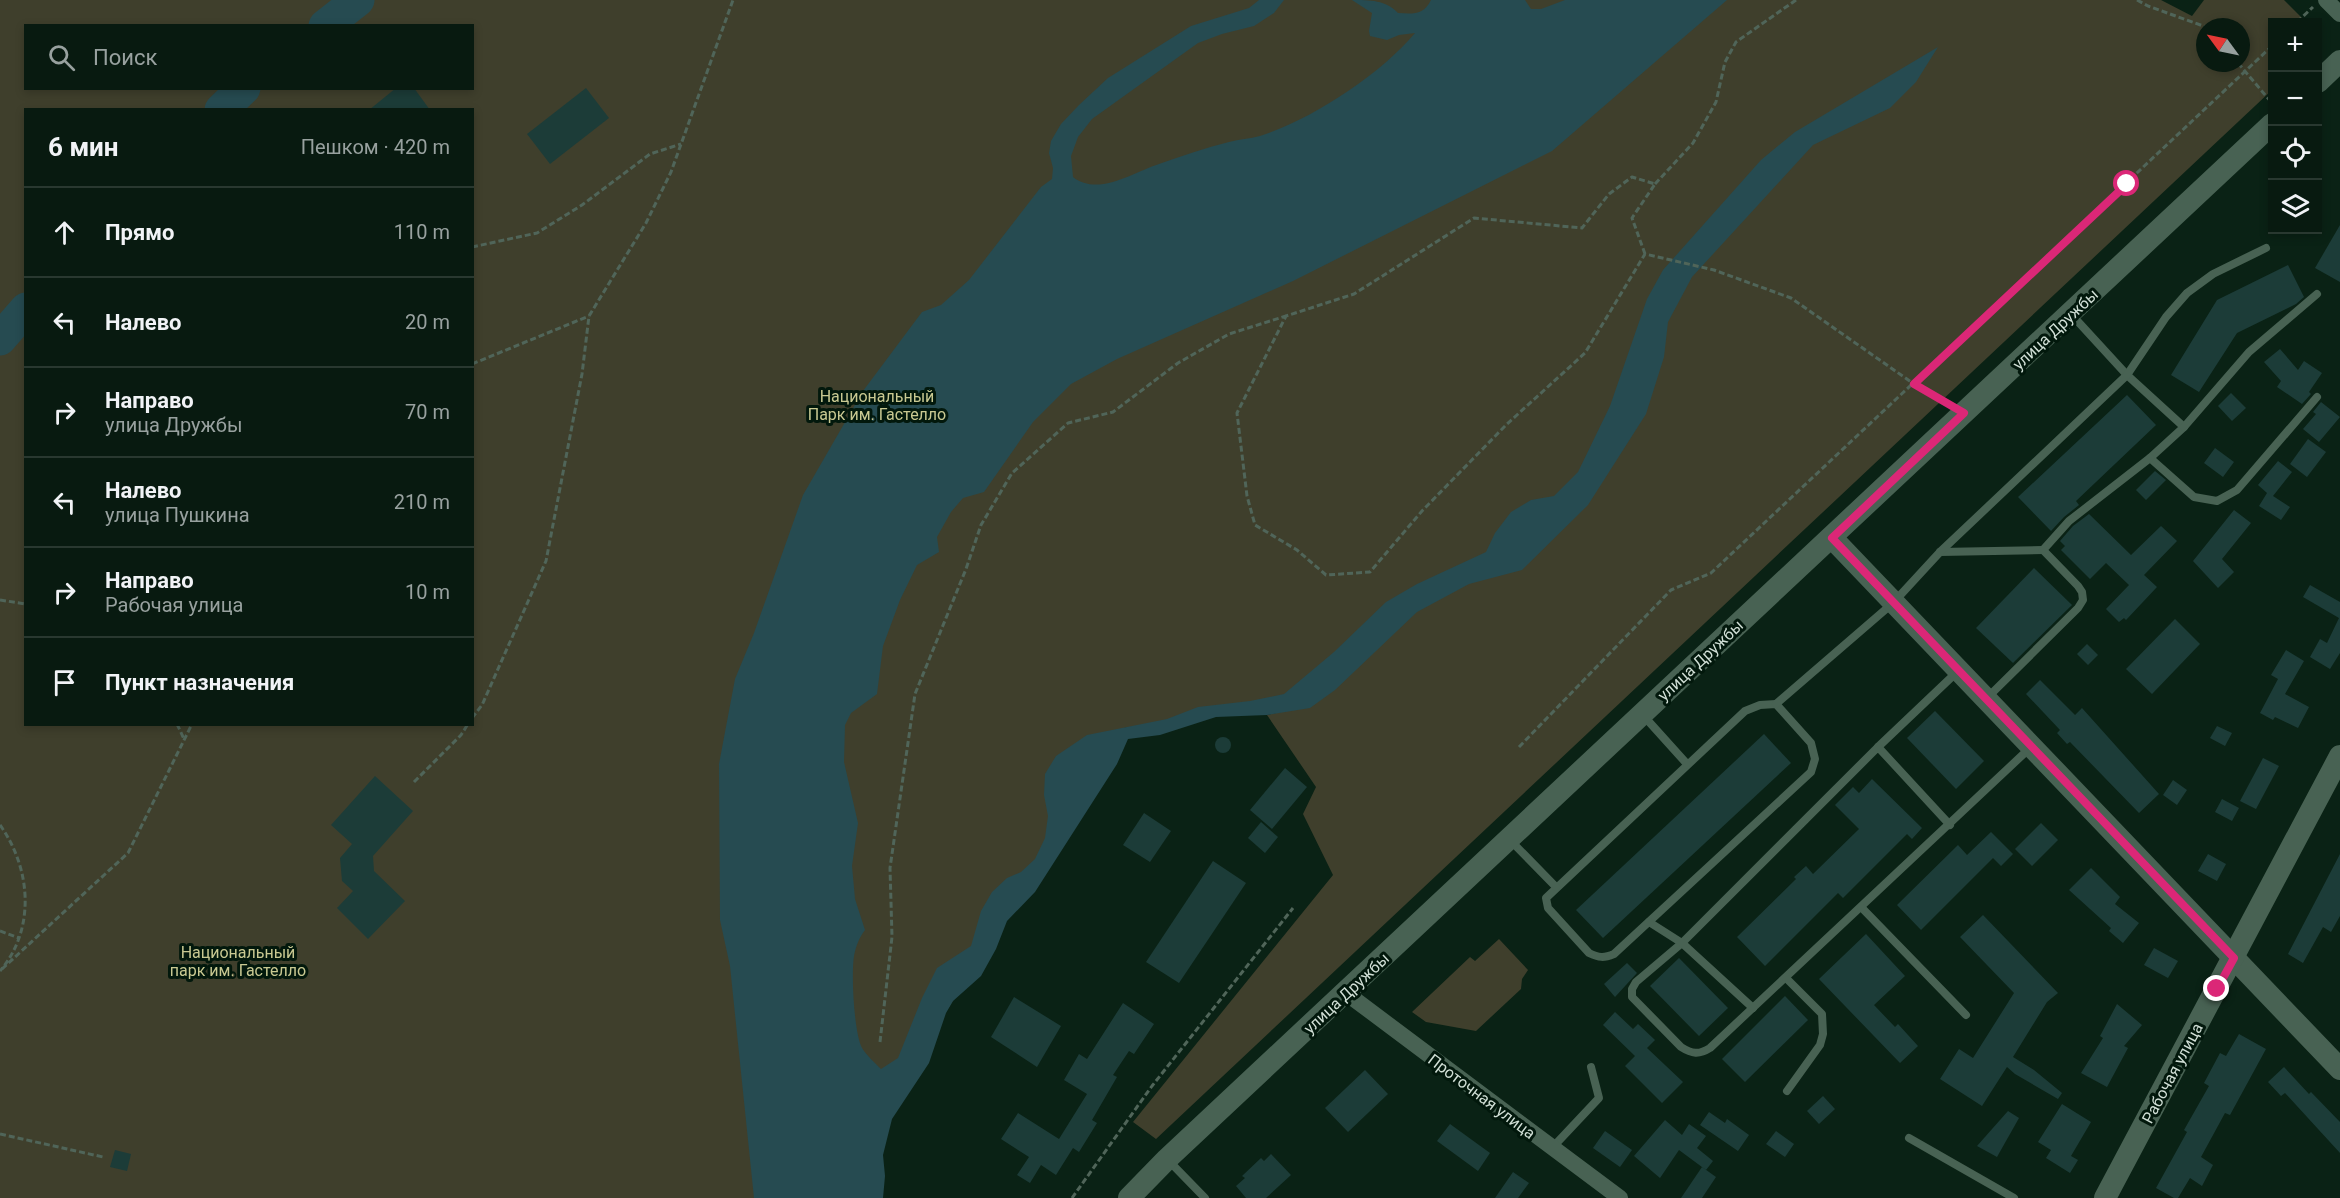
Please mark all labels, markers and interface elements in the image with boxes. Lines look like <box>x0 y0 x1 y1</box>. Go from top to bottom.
north arrow <box>2196 18 2250 72</box>
map controls <box>2268 18 2322 234</box>
button: + <box>2268 18 2322 72</box>
search box <box>24 24 474 90</box>
icon: search <box>45 41 78 74</box>
text: Поиск <box>93 45 157 70</box>
button: − <box>2268 72 2322 126</box>
button: locate <box>2268 126 2322 180</box>
text: 6 мин <box>48 132 119 162</box>
text: Пешком · 420 m <box>301 135 450 159</box>
route start <box>2113 170 2139 196</box>
button: layers <box>2268 180 2322 234</box>
icon: ahead <box>48 216 81 249</box>
text: Прямо <box>105 220 174 245</box>
text: 110 m <box>394 220 450 244</box>
street label: улица Дружбы <box>2009 285 2102 374</box>
icon: left <box>48 306 81 339</box>
text: Налево <box>105 310 182 335</box>
text: 20 m <box>405 310 450 334</box>
park label: Национальный Парк им. Гастелло <box>808 387 946 424</box>
text: Направо <box>105 388 194 413</box>
icon: right <box>48 396 81 429</box>
text: 70 m <box>405 400 450 424</box>
text: улица Дружбы <box>105 413 242 437</box>
text: Налево <box>105 478 182 503</box>
icon: left <box>48 486 81 519</box>
text: 210 m <box>394 490 450 514</box>
text: улица Пушкина <box>105 503 250 527</box>
text: Направо <box>105 568 194 593</box>
icon: right <box>48 576 81 609</box>
text: 10 m <box>405 580 450 604</box>
text: Рабочая улица <box>105 593 243 617</box>
street label: улица Дружбы <box>1654 616 1747 705</box>
icon: arrive <box>48 666 81 699</box>
text: Пункт назначения <box>105 670 294 695</box>
park label: Национальный парк им. Гастелло <box>170 943 306 980</box>
street label: улица Дружбы <box>1300 949 1393 1038</box>
route end <box>2203 975 2229 1001</box>
street label: Рабочая улица <box>2138 1020 2207 1127</box>
street label: Проточная улица <box>1424 1050 1539 1143</box>

